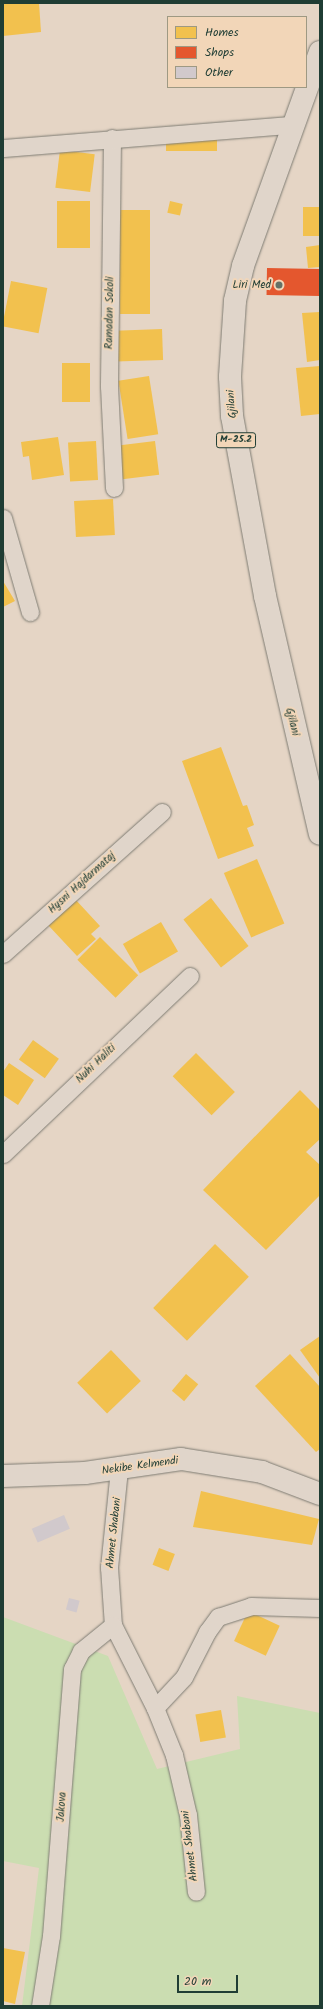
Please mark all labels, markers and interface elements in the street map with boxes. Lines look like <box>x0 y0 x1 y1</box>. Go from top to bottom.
legend <box>167 16 307 88</box>
text: Homes <box>205 23 239 42</box>
text: Shops <box>205 43 234 62</box>
text: Other <box>205 63 233 82</box>
street label: Ramadan Sokoli <box>103 277 117 349</box>
place label: Liri Med <box>233 278 271 292</box>
marker: Liri Med <box>274 280 284 290</box>
street label: Gjilani <box>224 389 240 419</box>
road number: M-25.2 <box>216 432 256 448</box>
street label: Gjilani <box>282 707 302 737</box>
street label: Hysni Hajdarmataj <box>46 849 118 917</box>
street label: Nuhi Haliti <box>73 1042 119 1086</box>
street label: Nekibe Kelmendi <box>101 1454 179 1478</box>
street label: Ahmet Shabani <box>104 1497 124 1569</box>
street label: Jakova <box>54 1791 70 1823</box>
street label: Ahmet Shabani <box>179 1810 201 1882</box>
scale bar <box>179 1967 240 1993</box>
text: 20 m <box>184 1972 211 1991</box>

